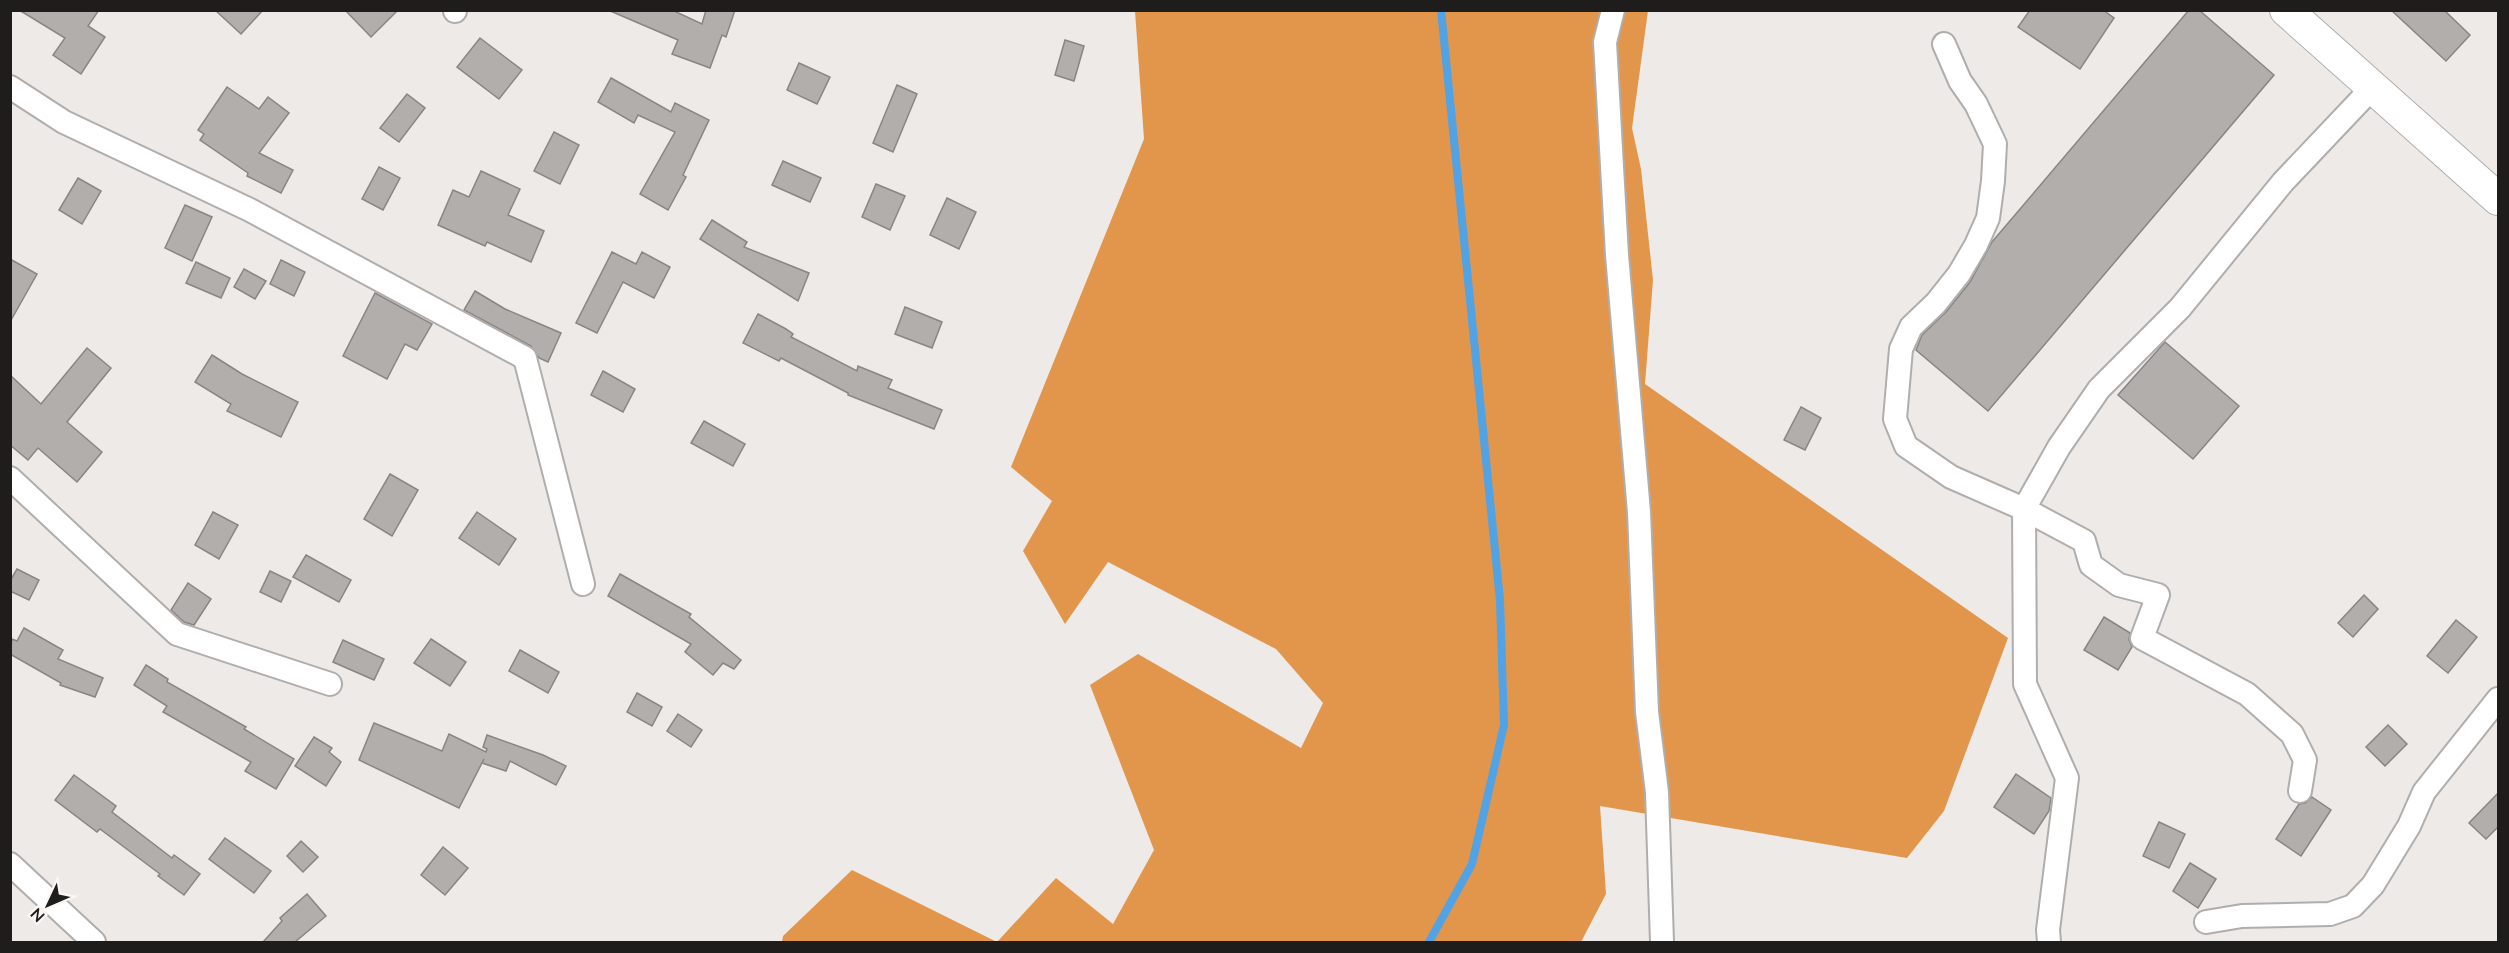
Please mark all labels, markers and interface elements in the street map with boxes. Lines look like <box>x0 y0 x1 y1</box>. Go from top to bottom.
north arrow <box>18 875 78 935</box>
text: N <box>26 903 50 927</box>

